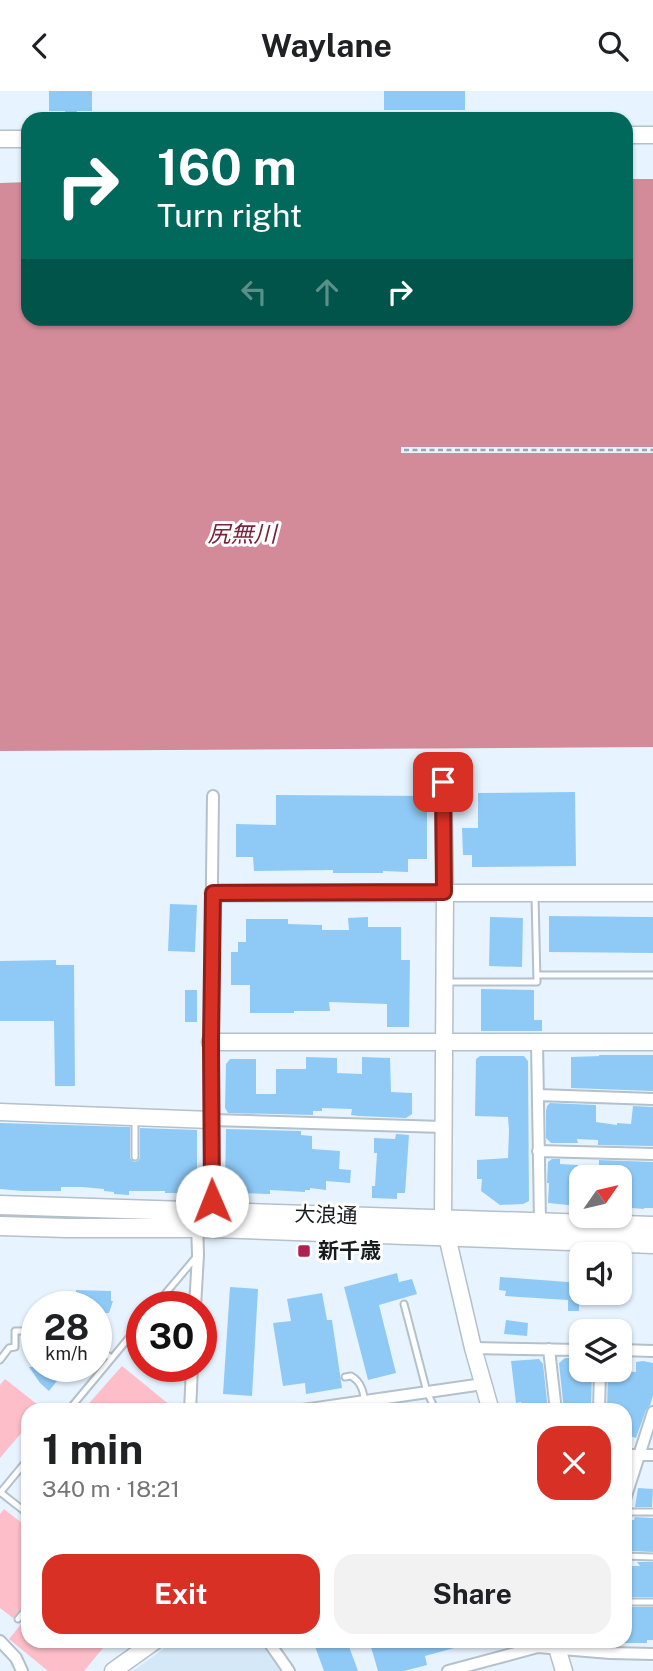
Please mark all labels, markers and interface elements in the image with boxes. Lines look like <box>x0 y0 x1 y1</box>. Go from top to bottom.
icon: back <box>21 27 59 65</box>
text: Waylane <box>261 27 392 64</box>
icon: search <box>594 27 632 65</box>
text: 160 m <box>157 138 297 196</box>
icon: right <box>42 140 133 231</box>
text: Turn right <box>157 197 302 234</box>
icon: left <box>235 273 273 311</box>
icon: ahead <box>308 273 346 311</box>
icon: right <box>381 273 419 311</box>
water label: 尻無川 <box>208 520 280 547</box>
pin <box>413 752 473 812</box>
icon: arrive <box>424 763 462 801</box>
position arrow <box>175 1164 249 1238</box>
north arrow <box>569 1165 632 1229</box>
map controls <box>569 1165 632 1382</box>
street label: 大浪通 <box>294 1201 358 1228</box>
place label: 新千歳 <box>318 1238 381 1263</box>
button: sound <box>569 1242 632 1305</box>
marker: 新千歳 <box>296 1243 312 1259</box>
speed limit sign: 30 <box>126 1291 217 1382</box>
text: 28 <box>44 1307 89 1348</box>
button: layers <box>569 1319 632 1382</box>
text: km/h <box>45 1343 88 1364</box>
text: 1 min <box>42 1424 143 1473</box>
button: close <box>537 1426 611 1500</box>
text: 340 m · 18:21 <box>42 1475 180 1502</box>
button: Exit <box>42 1554 320 1634</box>
button: Share <box>334 1554 611 1634</box>

